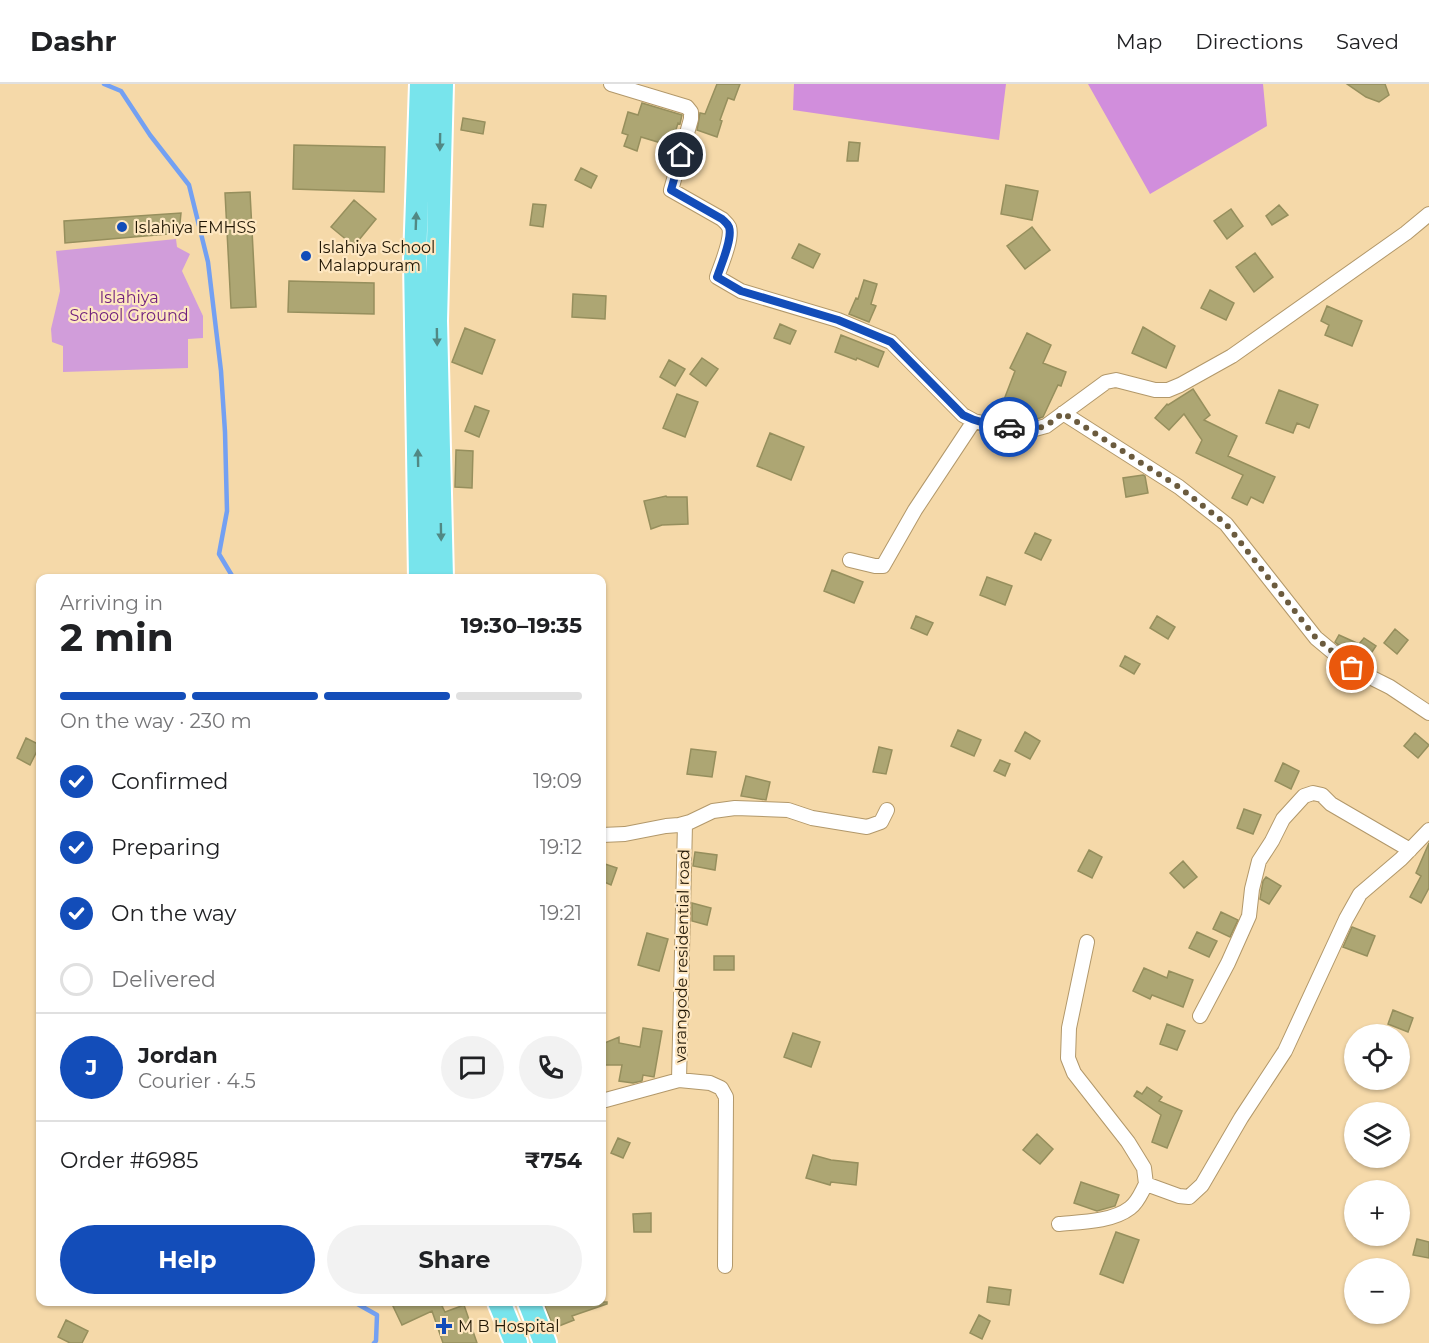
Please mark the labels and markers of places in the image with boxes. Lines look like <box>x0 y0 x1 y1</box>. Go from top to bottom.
pin <box>655 129 706 180</box>
place label: Islahiya EMHSS <box>134 218 256 237</box>
marker: Islahiya EMHSS <box>115 220 129 234</box>
place label: Islahiya School Malappuram <box>318 238 435 275</box>
marker: Islahiya School Malappuram <box>299 249 313 263</box>
pin <box>1326 642 1377 693</box>
marker: M B Hospital <box>435 1317 453 1335</box>
place label: M B Hospital <box>458 1317 560 1336</box>

